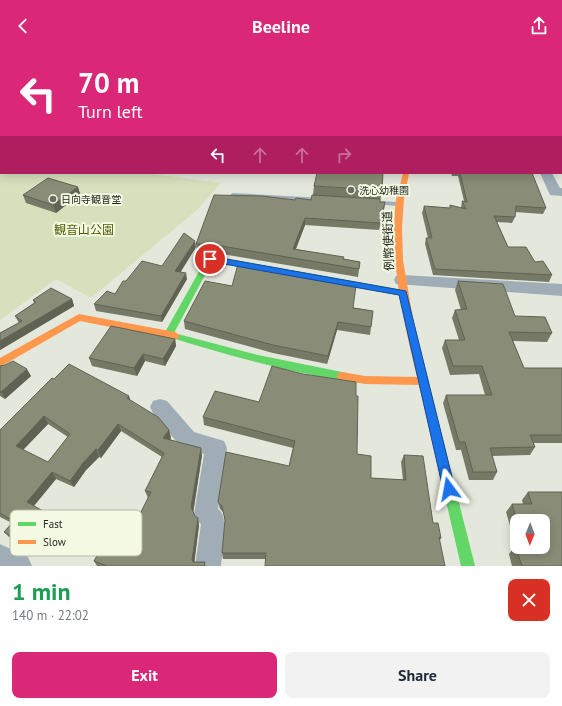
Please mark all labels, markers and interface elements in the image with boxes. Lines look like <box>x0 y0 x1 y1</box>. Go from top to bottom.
icon: back <box>12 15 34 37</box>
text: Beeline <box>252 15 310 38</box>
icon: share <box>528 15 550 37</box>
text: 70 m <box>78 64 139 101</box>
icon: left <box>12 68 64 120</box>
text: Turn left <box>78 100 143 123</box>
icon: left <box>207 144 229 166</box>
icon: ahead <box>249 144 271 166</box>
icon: ahead <box>291 144 313 166</box>
icon: right <box>333 144 355 166</box>
place label: 洗心幼稚園 <box>359 184 409 197</box>
marker: 洗心幼稚園 <box>346 185 356 195</box>
place label: 日向寺観音堂 <box>61 193 121 206</box>
marker: 日向寺観音堂 <box>48 194 58 204</box>
street label: 例幣使街道 <box>379 211 397 271</box>
park label: 観音山公園 <box>54 222 114 237</box>
pin <box>193 242 227 276</box>
icon: arrive <box>199 248 221 270</box>
position arrow <box>428 468 470 510</box>
legend <box>10 510 142 556</box>
north arrow <box>510 514 550 554</box>
map controls <box>510 514 550 554</box>
text: Fast <box>43 517 63 531</box>
text: Slow <box>43 535 66 549</box>
text: 1 min <box>12 576 71 607</box>
button: close <box>508 579 550 621</box>
text: 140 m · 22:02 <box>12 607 89 624</box>
button: Exit <box>12 652 277 698</box>
button: Share <box>285 652 550 698</box>

